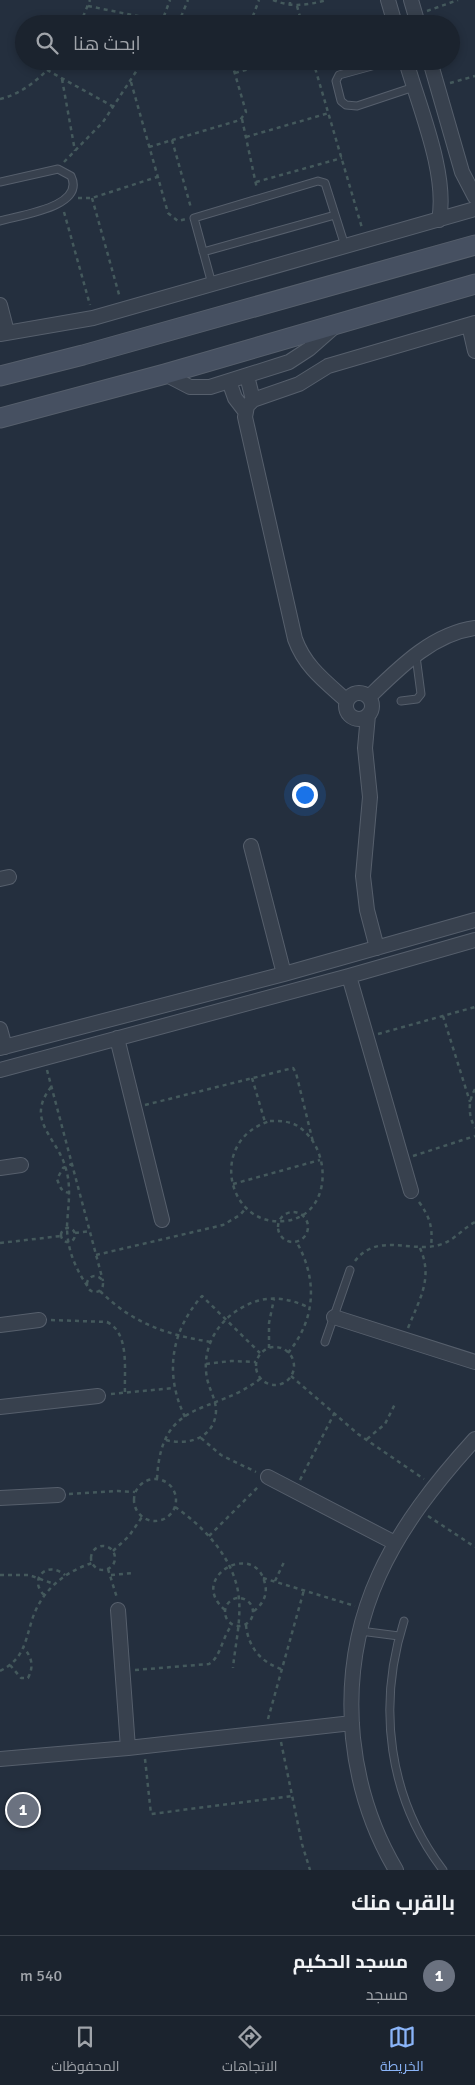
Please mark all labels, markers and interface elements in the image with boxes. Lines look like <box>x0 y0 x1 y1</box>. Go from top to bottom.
search box <box>15 15 460 70</box>
icon: search <box>33 29 61 57</box>
text: ابحث هنا <box>73 32 141 56</box>
your location <box>292 782 318 808</box>
pin: 1 <box>7 1791 39 1829</box>
text: بالقرب منك <box>351 1890 455 1916</box>
text: مسجد الحكيم <box>293 1950 408 1974</box>
text: 540 m <box>20 1966 62 1986</box>
text: 1 <box>435 1966 443 1986</box>
text: مسجد <box>366 1985 408 2005</box>
tab: المحفوظات <box>51 2023 119 2079</box>
tab: الاتجاهات <box>222 2023 277 2079</box>
tab: الخريطة <box>380 2023 424 2079</box>

